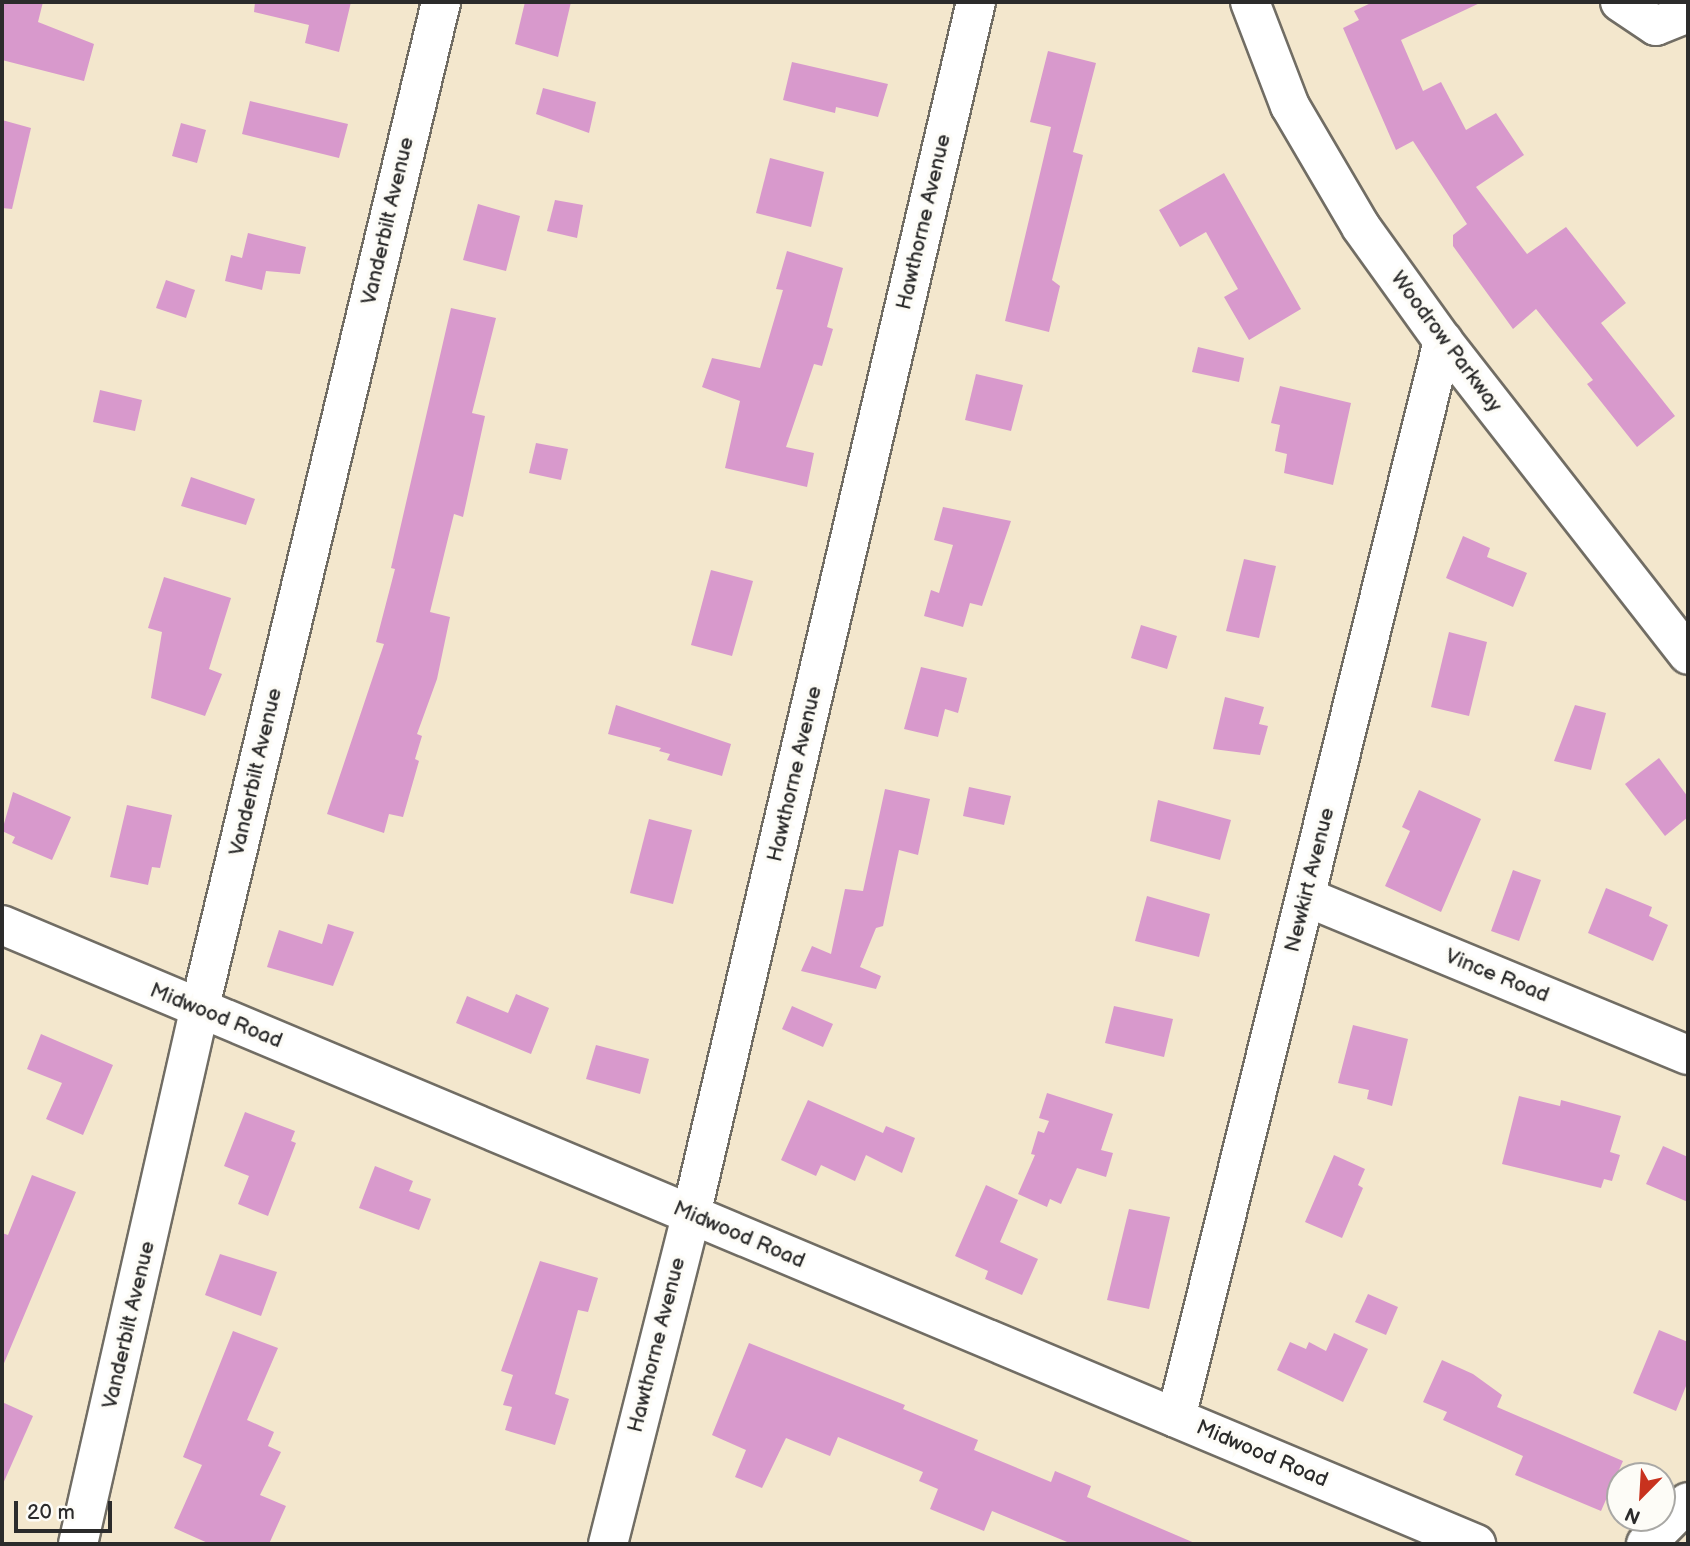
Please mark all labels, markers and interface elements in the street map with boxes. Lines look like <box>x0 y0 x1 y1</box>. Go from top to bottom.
street label: Hawthorne Avenue <box>892 132 956 312</box>
street label: Vanderbilt Avenue <box>356 135 420 307</box>
street label: Woodrow Parkway <box>1385 267 1507 417</box>
street label: Hawthorne Avenue <box>763 684 827 864</box>
street label: Vanderbilt Avenue <box>224 686 288 858</box>
street label: Newkirt Avenue <box>1280 805 1340 955</box>
street label: Vince Road <box>1441 944 1553 1008</box>
street label: Midwood Road <box>146 978 286 1054</box>
street label: Midwood Road <box>669 1196 809 1274</box>
street label: Vanderbilt Avenue <box>97 1239 161 1411</box>
street label: Hawthorne Avenue <box>623 1255 691 1435</box>
street label: Midwood Road <box>1192 1415 1332 1493</box>
north arrow <box>1606 1462 1676 1532</box>
scale bar <box>18 1486 116 1530</box>
text: 20 m <box>27 1500 75 1525</box>
text: N <box>1622 1501 1644 1528</box>

